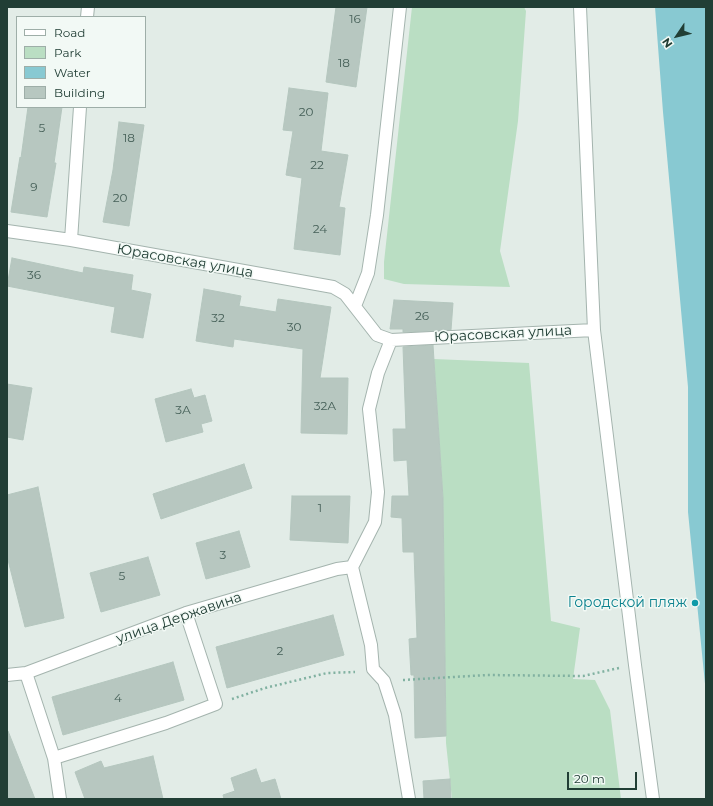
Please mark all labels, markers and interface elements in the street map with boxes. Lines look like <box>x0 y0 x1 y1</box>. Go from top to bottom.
house number: 16 <box>349 12 361 26</box>
legend <box>16 16 146 108</box>
north arrow <box>657 16 697 56</box>
text: Road <box>54 25 85 40</box>
text: N <box>659 35 675 51</box>
text: Park <box>54 45 81 60</box>
house number: 18 <box>338 56 350 70</box>
text: Water <box>54 65 90 80</box>
text: Building <box>54 85 105 100</box>
house number: 20 <box>299 105 313 119</box>
house number: 5 <box>39 121 45 135</box>
house number: 18 <box>123 131 135 145</box>
house number: 22 <box>310 158 324 172</box>
house number: 9 <box>30 180 38 194</box>
house number: 20 <box>113 191 127 205</box>
house number: 24 <box>313 222 327 236</box>
street label: Юрасовская улица <box>116 241 254 281</box>
house number: 36 <box>27 268 41 282</box>
house number: 26 <box>415 309 429 323</box>
house number: 32 <box>211 311 225 325</box>
house number: 30 <box>287 320 301 334</box>
street label: Юрасовская улица <box>434 322 572 346</box>
house number: 32А <box>314 399 336 413</box>
house number: 3А <box>175 403 191 417</box>
house number: 1 <box>318 501 322 515</box>
house number: 3 <box>220 548 226 562</box>
house number: 5 <box>119 569 125 583</box>
street label: улица Державина <box>114 589 244 647</box>
place label: Городской пляж <box>568 595 687 611</box>
marker: Городской пляж <box>690 598 700 608</box>
house number: 2 <box>277 644 283 658</box>
house number: 4 <box>114 691 122 705</box>
scale bar <box>569 764 639 790</box>
text: 20 m <box>574 771 605 786</box>

